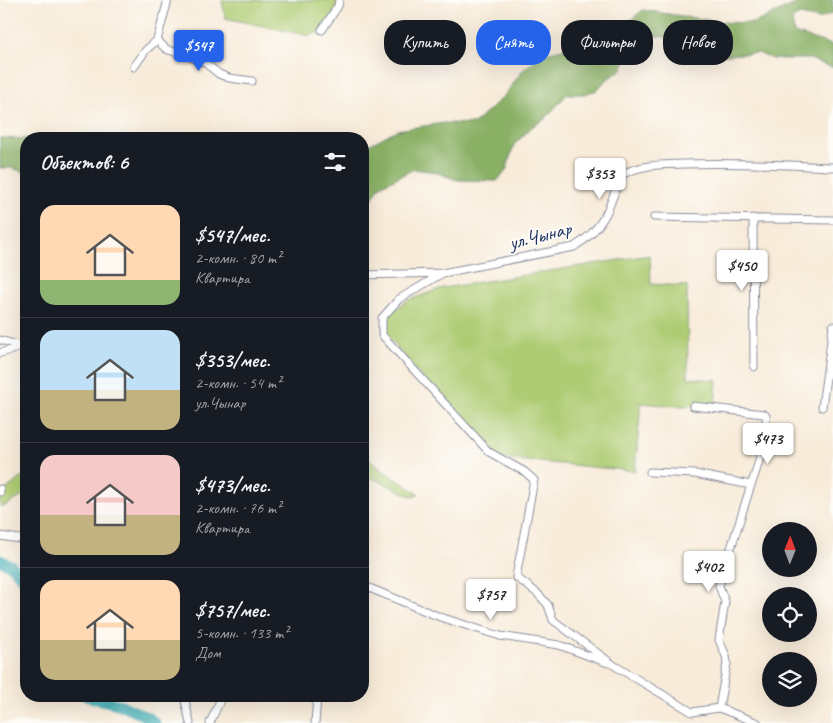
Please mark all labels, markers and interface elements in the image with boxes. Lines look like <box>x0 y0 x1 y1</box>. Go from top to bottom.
chip: Купить <box>384 20 466 65</box>
chip: Снять <box>476 20 551 65</box>
chip: Фильтры <box>561 20 653 65</box>
chip: Новое <box>663 20 733 65</box>
pin: $547 <box>169 30 229 72</box>
text: $547 <box>185 36 213 56</box>
icon: filters <box>321 148 349 176</box>
text: Объектов: 6 <box>40 149 128 175</box>
pin: $353 <box>570 158 630 200</box>
text: $353 <box>586 164 614 184</box>
street label: ул.Чынар <box>505 215 575 256</box>
text: $547/мес. <box>195 222 270 248</box>
icon: home <box>80 225 140 285</box>
text: 2-комн. · 80 m² <box>195 248 281 268</box>
pin: $450 <box>712 250 772 292</box>
text: $450 <box>728 256 756 276</box>
text: Квартира <box>195 268 250 288</box>
text: $353/мес. <box>195 347 270 373</box>
icon: home <box>80 350 140 410</box>
text: 2-комн. · 54 m² <box>195 373 281 393</box>
text: ул.Чынар <box>195 393 246 413</box>
pin: $473 <box>738 422 798 465</box>
text: $473 <box>754 429 782 449</box>
text: $473/мес. <box>195 472 270 498</box>
icon: home <box>80 475 140 535</box>
text: 2-комн. · 76 m² <box>195 498 281 518</box>
text: Квартира <box>195 518 250 538</box>
north arrow <box>762 522 818 578</box>
map controls <box>762 522 817 707</box>
pin: $402 <box>679 550 739 593</box>
text: $402 <box>695 557 723 577</box>
pin: $757 <box>461 578 521 621</box>
text: $757 <box>477 585 505 605</box>
button: locate <box>762 587 817 642</box>
text: $757/мес. <box>195 597 270 623</box>
icon: home <box>80 600 140 660</box>
text: 5-комн. · 133 m² <box>195 623 288 643</box>
text: Дом <box>195 643 221 663</box>
button: layers <box>762 652 817 707</box>

